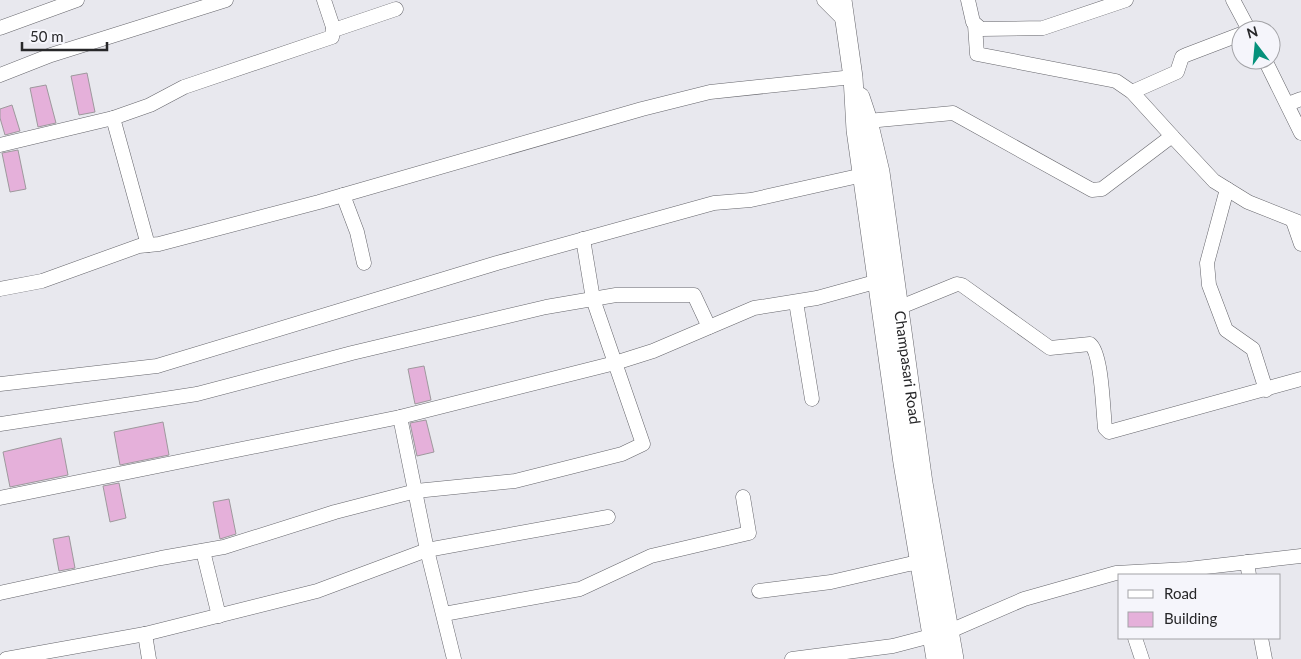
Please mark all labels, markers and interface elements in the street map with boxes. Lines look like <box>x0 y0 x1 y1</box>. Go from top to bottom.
scale bar <box>22 20 108 52</box>
north arrow <box>1231 20 1281 70</box>
text: N <box>1245 22 1260 42</box>
text: 50 m <box>30 27 64 45</box>
street label: Champasari Road <box>891 309 925 425</box>
legend <box>1118 574 1281 639</box>
text: Road <box>1164 584 1197 602</box>
text: Building <box>1164 609 1217 627</box>

